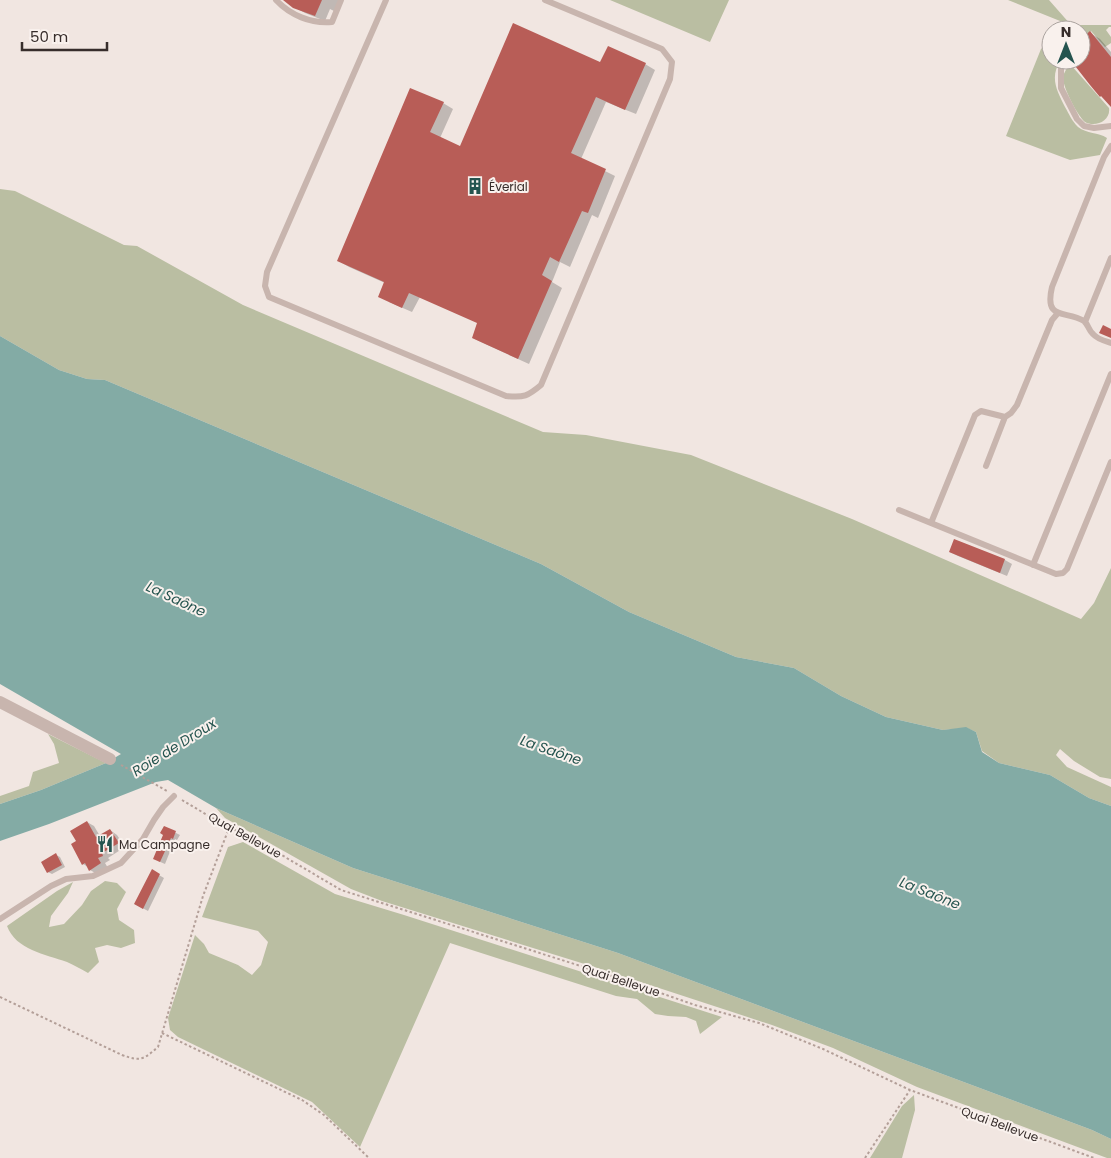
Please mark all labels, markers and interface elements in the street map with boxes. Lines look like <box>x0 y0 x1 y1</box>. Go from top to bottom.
scale bar <box>22 20 108 52</box>
north arrow <box>1041 20 1091 70</box>
text: N <box>1061 22 1071 42</box>
text: 50 m <box>30 26 68 47</box>
building icon: Éverial <box>465 176 485 196</box>
place label: Éverial <box>489 178 528 195</box>
water label: La Saône <box>143 576 209 622</box>
water label: Roie de Droux <box>128 712 221 781</box>
water label: La Saône <box>518 730 585 770</box>
street label: Quai Bellevue <box>205 808 285 862</box>
restaurant icon: Ma Campagne <box>95 834 115 854</box>
place label: Ma Campagne <box>119 836 210 853</box>
water label: La Saône <box>897 872 964 914</box>
street label: Quai Bellevue <box>580 959 662 1001</box>
street label: Quai Bellevue <box>959 1102 1041 1146</box>

